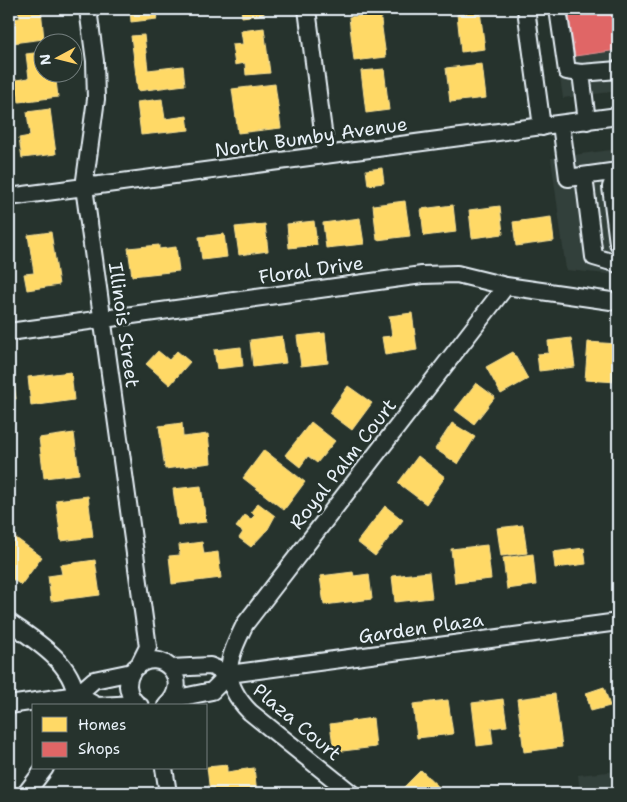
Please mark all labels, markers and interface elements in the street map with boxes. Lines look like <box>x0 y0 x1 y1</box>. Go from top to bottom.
north arrow <box>32 32 82 82</box>
text: N <box>35 53 55 66</box>
street label: North Bumby Avenue <box>213 111 409 163</box>
street label: Floral Drive <box>257 250 365 290</box>
street label: Illinois Street <box>103 261 145 389</box>
street label: Royal Palm Court <box>284 393 402 535</box>
street label: Garden Plaza <box>357 607 485 649</box>
street label: Plaza Court <box>248 678 346 766</box>
legend <box>32 704 208 770</box>
text: Homes <box>78 715 126 735</box>
text: Shops <box>78 739 120 759</box>

